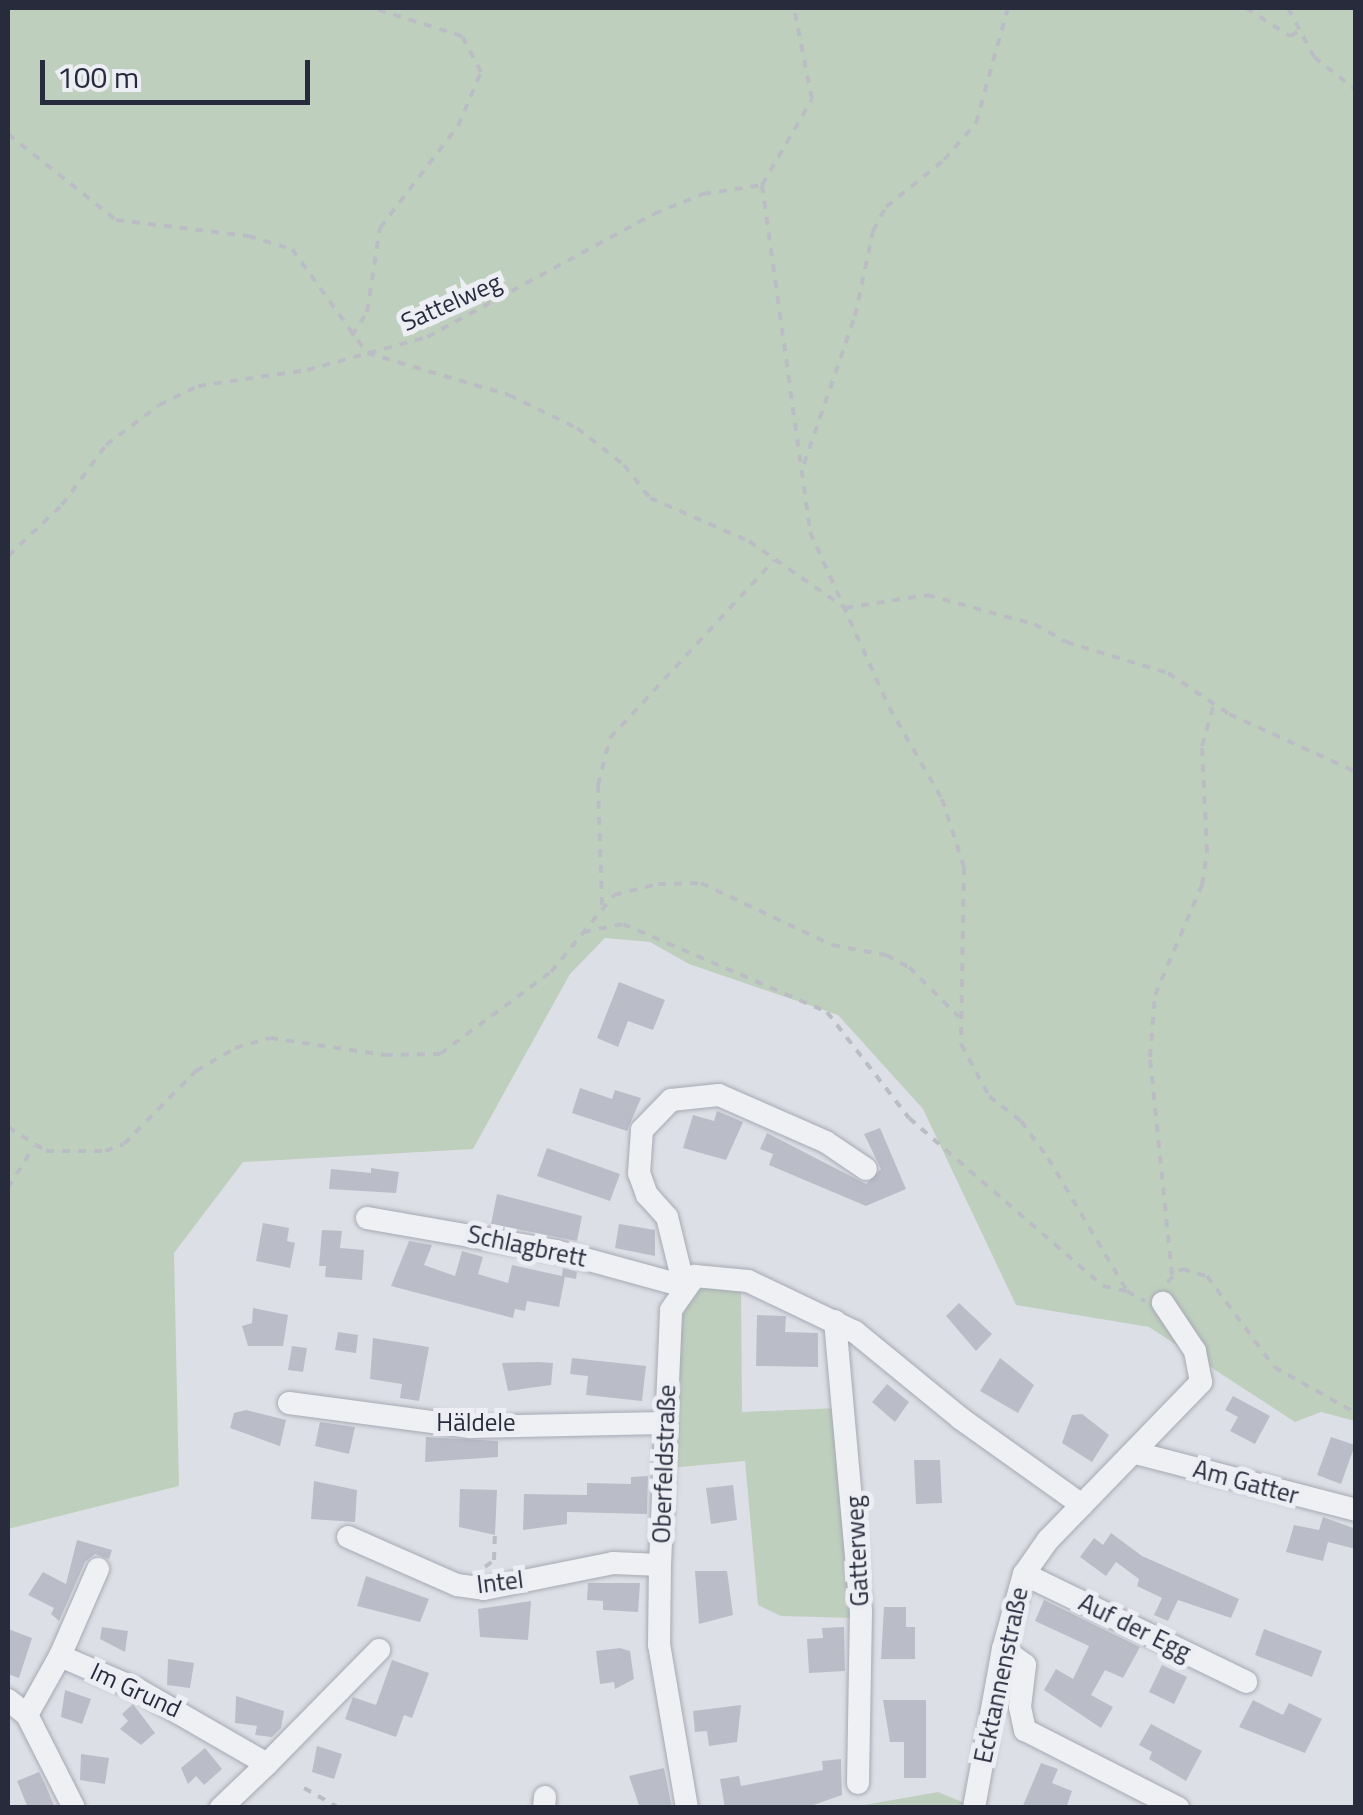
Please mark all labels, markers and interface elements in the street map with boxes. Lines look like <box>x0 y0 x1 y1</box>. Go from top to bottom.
scale bar <box>45 40 315 102</box>
text: 100 m <box>57 54 139 100</box>
street label: Sattelweg <box>396 267 506 337</box>
street label: Schlagbrett <box>465 1219 589 1273</box>
street label: Oberfeldstraße <box>646 1384 682 1544</box>
street label: Häldele <box>436 1407 516 1437</box>
street label: Am Gatter <box>1190 1454 1302 1510</box>
street label: Gatterweg <box>839 1495 875 1607</box>
street label: Intel <box>475 1564 525 1600</box>
street label: Ecktannenstraße <box>968 1584 1034 1766</box>
street label: Auf der Egg <box>1074 1587 1196 1667</box>
street label: Im Grund <box>86 1656 186 1724</box>

